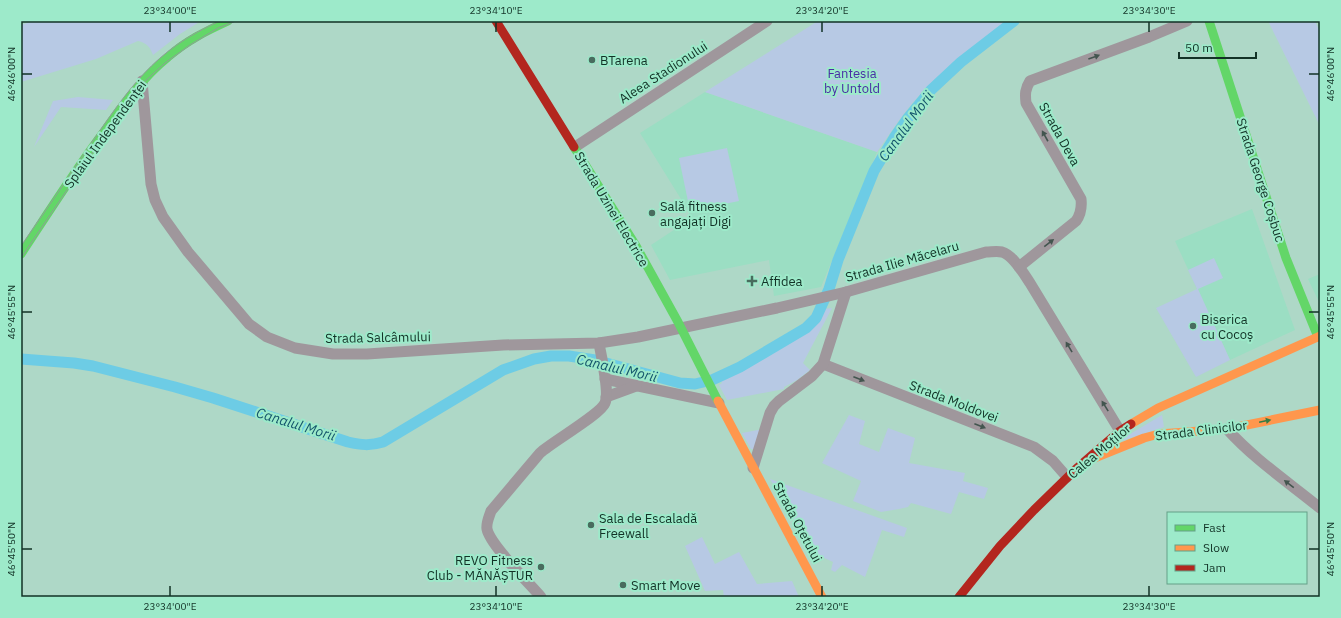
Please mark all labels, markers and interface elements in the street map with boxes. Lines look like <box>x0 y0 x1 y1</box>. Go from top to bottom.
text: 23°34'00"E <box>143 4 197 17</box>
text: 23°34'10"E <box>469 4 523 17</box>
text: 23°34'20"E <box>795 4 849 17</box>
text: 23°34'30"E <box>1122 4 1176 17</box>
scale bar <box>1179 34 1256 60</box>
street label: Aleea Stadionului <box>616 37 711 107</box>
text: 50 m <box>1185 40 1213 55</box>
text: 46°46'00"N <box>5 47 18 101</box>
text: 46°46'00"N <box>1324 47 1337 101</box>
place label: BTarena <box>600 52 648 69</box>
one-way arrow <box>1088 54 1100 60</box>
marker: BTarena <box>587 55 597 65</box>
park label: Fantesia by Untold <box>824 65 880 97</box>
street label: Splaiul Independenței <box>61 77 150 192</box>
water label: Canalul Morii <box>875 87 938 165</box>
street label: Strada Deva <box>1035 99 1084 169</box>
street label: Strada George Coșbuc <box>1232 116 1289 245</box>
one-way arrow <box>1042 130 1049 142</box>
street label: Strada Uzinei Electrice <box>570 149 653 270</box>
place label: Sală fitness angajați Digi <box>660 198 731 230</box>
marker: Sală fitness angajați Digi <box>647 208 657 218</box>
street label: Strada Ilie Măcelaru <box>843 237 961 286</box>
one-way arrow <box>1044 238 1055 247</box>
place label: Affidea <box>761 273 803 290</box>
marker: Affidea <box>746 275 758 287</box>
text: 46°45'55"N <box>5 285 18 339</box>
text: 46°45'55"N <box>1324 285 1337 339</box>
place label: Biserica cu Cocoș <box>1201 311 1253 343</box>
marker: Biserica cu Cocoș <box>1188 321 1198 331</box>
street label: Strada Salcâmului <box>325 328 431 347</box>
one-way arrow <box>1066 341 1073 353</box>
water label: Canalul Morii <box>575 350 659 386</box>
one-way arrow <box>854 376 865 382</box>
street label: Strada Moldovei <box>907 377 1001 426</box>
one-way arrow <box>1101 401 1109 411</box>
water label: Canalul Morii <box>254 403 338 445</box>
street label: Strada Clinicilor <box>1154 416 1248 445</box>
one-way arrow <box>1259 417 1271 423</box>
street label: Calea Moților <box>1064 420 1134 483</box>
one-way arrow <box>975 423 987 429</box>
street label: Strada Oțetului <box>769 479 826 565</box>
one-way arrow <box>1284 480 1295 488</box>
place label: Sala de Escaladă Freewall <box>599 510 697 542</box>
legend <box>1167 512 1307 584</box>
marker: Sala de Escaladă Freewall <box>586 520 596 530</box>
text: Fast <box>1203 520 1226 535</box>
text: 46°45'50"N <box>5 522 18 576</box>
text: 46°45'50"N <box>1324 522 1337 576</box>
text: Slow <box>1203 540 1229 555</box>
place label: REVO Fitness Club - MĂNĂȘTUR <box>427 552 533 584</box>
text: Jam <box>1203 560 1226 575</box>
marker: REVO Fitness Club - MĂNĂȘTUR <box>536 562 546 572</box>
place label: Smart Move <box>631 577 700 594</box>
marker: Smart Move <box>618 580 628 590</box>
text: 23°34'00"E <box>143 600 197 613</box>
text: 23°34'10"E <box>469 600 523 613</box>
text: 23°34'20"E <box>795 600 849 613</box>
text: 23°34'30"E <box>1122 600 1176 613</box>

